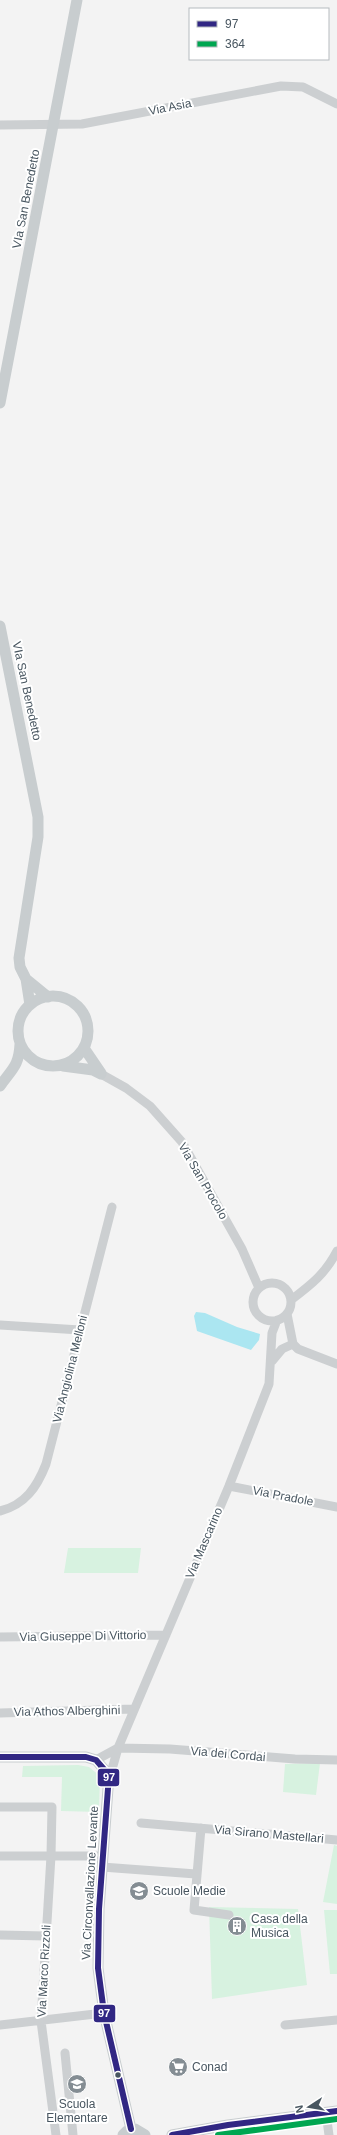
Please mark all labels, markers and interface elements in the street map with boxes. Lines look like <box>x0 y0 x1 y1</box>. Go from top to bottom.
legend <box>189 8 329 60</box>
text: 97 <box>225 17 239 31</box>
text: 364 <box>225 37 245 51</box>
street label: Via Asia <box>147 96 193 118</box>
street label: VIa San Benedetto <box>10 148 43 250</box>
street label: VIa San Benedetto <box>10 640 44 742</box>
street label: Via San Procolo <box>175 1140 231 1222</box>
street label: Via Angiolina Melloni <box>50 1314 90 1424</box>
street label: Via Pradole <box>251 1483 315 1509</box>
street label: Via Mascarino <box>183 1505 225 1581</box>
street label: Via Giuseppe Di Vittorio <box>19 1628 147 1644</box>
street label: Via Athos Alberghini <box>14 1703 120 1719</box>
street label: Via dei Cordai <box>190 1744 266 1764</box>
line badge: 97 <box>97 1768 120 1787</box>
text: 97 <box>103 1771 115 1783</box>
street label: Via Circonvallazione Levante <box>79 1805 101 1961</box>
street label: Via Sirano Mastellari <box>214 1822 324 1846</box>
school or university icon: Scuole Medie <box>128 1880 150 1902</box>
place label: Scuole Medie <box>153 1884 226 1898</box>
place label: Casa della Musica <box>251 1912 308 1940</box>
building icon: Casa della Musica <box>226 1915 248 1937</box>
street label: Via Marco Rizzoli <box>35 1924 53 2018</box>
line badge: 97 <box>93 2004 116 2023</box>
text: 97 <box>98 2007 110 2019</box>
supermarket icon: Conad <box>167 2056 189 2078</box>
place label: Conad <box>192 2060 227 2074</box>
unlabelled marker <box>113 2070 123 2080</box>
school or university icon: Scuola Elementare <box>66 2073 88 2095</box>
north arrow <box>289 2087 329 2127</box>
place label: Scuola Elementare <box>46 2097 108 2125</box>
text: N <box>293 2104 306 2114</box>

